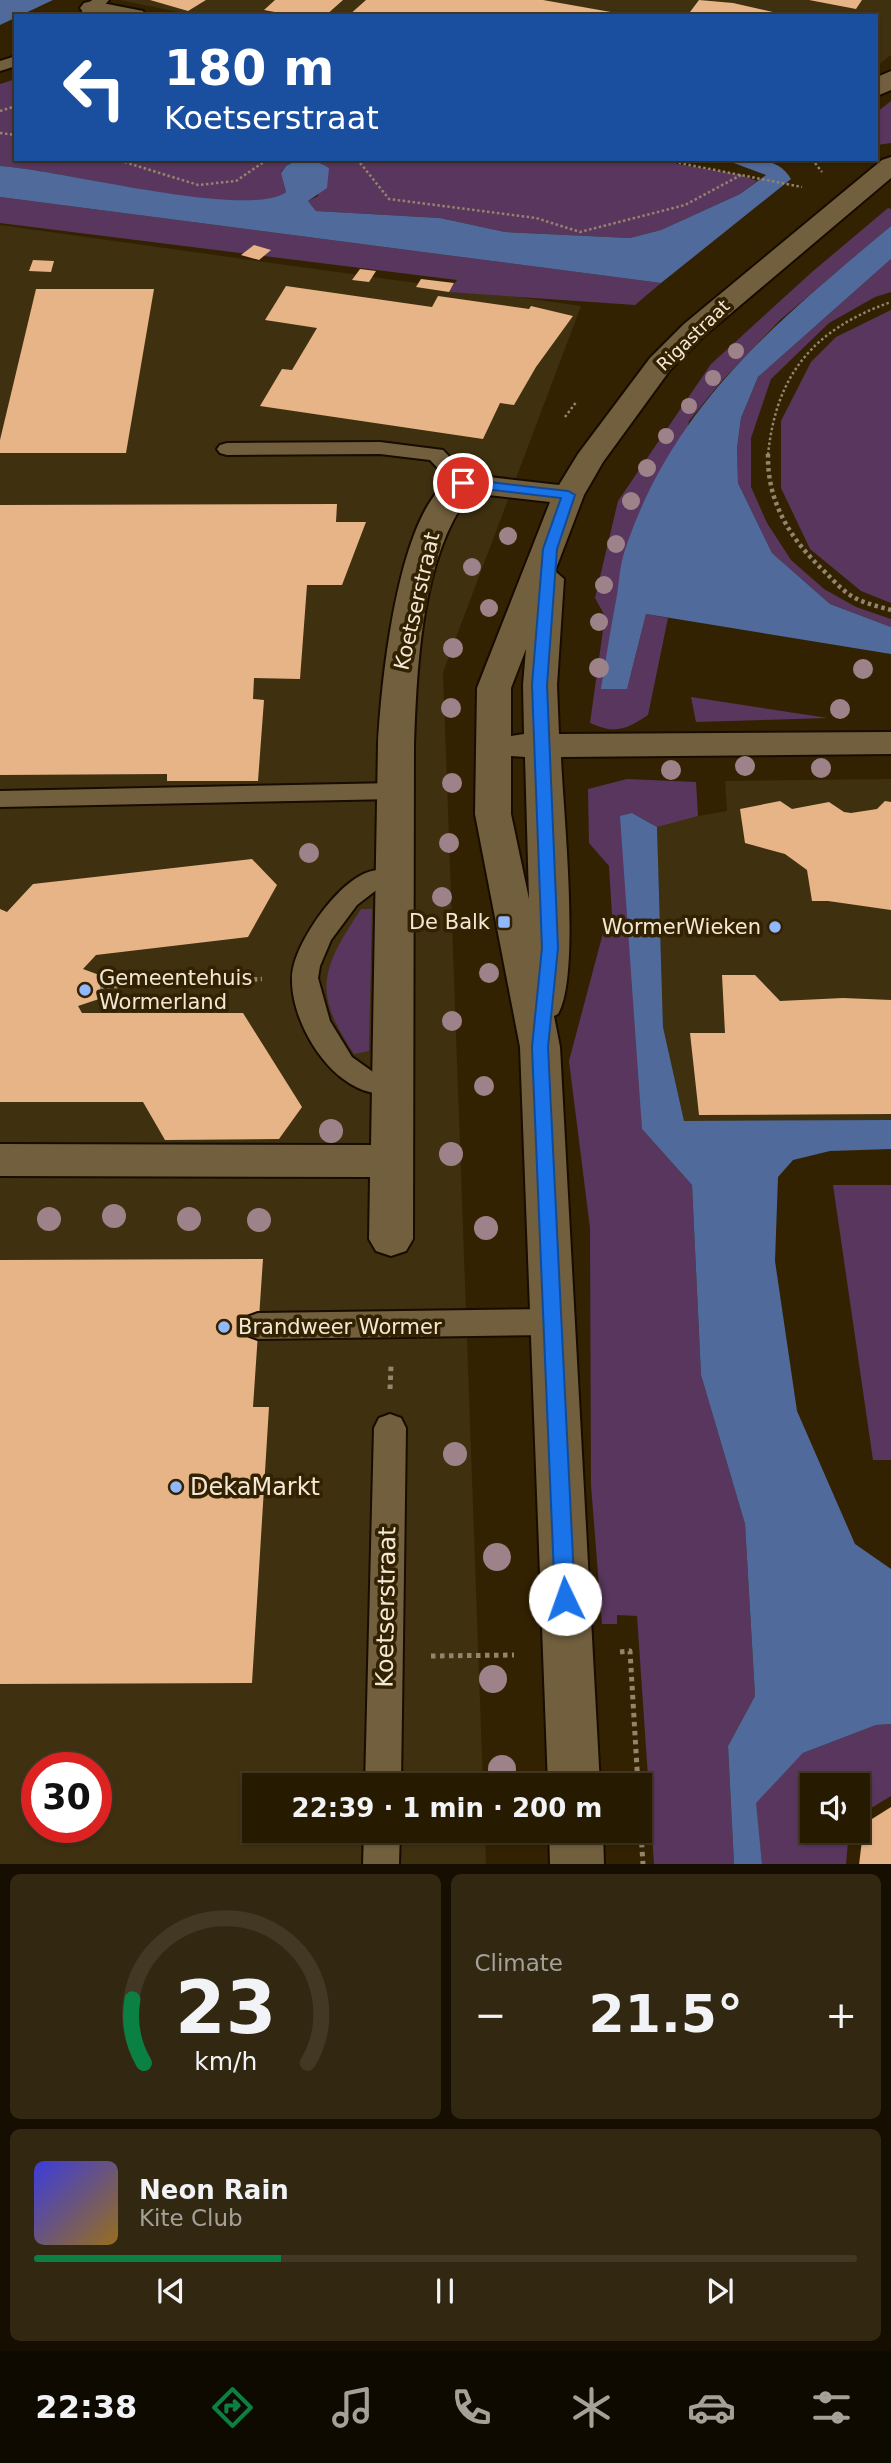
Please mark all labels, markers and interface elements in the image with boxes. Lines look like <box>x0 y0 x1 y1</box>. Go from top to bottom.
text: 180 m <box>164 40 334 97</box>
icon: left <box>49 42 140 133</box>
text: Koetserstraat <box>164 99 379 137</box>
street label: Rigastraat <box>652 295 734 375</box>
pin <box>433 453 493 513</box>
icon: arrive <box>444 464 482 502</box>
street label: Koetserstraat <box>389 530 445 672</box>
place label: De Balk <box>409 910 491 934</box>
marker: De Balk <box>496 914 512 930</box>
place label: WormerWieken <box>602 915 761 939</box>
marker: WormerWieken <box>767 919 783 935</box>
place label: Gemeentehuis Wormerland <box>99 966 252 1014</box>
marker: Gemeentehuis Wormerland <box>77 982 93 998</box>
place label: Brandweer Wormer <box>238 1315 442 1339</box>
marker: Brandweer Wormer <box>216 1319 232 1335</box>
place label: DekaMarkt <box>190 1473 320 1501</box>
marker: DekaMarkt <box>168 1479 184 1495</box>
street label: Koetserstraat <box>371 1526 401 1688</box>
position arrow <box>528 1562 602 1636</box>
speed limit sign: 30 <box>21 1752 112 1843</box>
map controls <box>800 1773 870 1843</box>
button: sound <box>800 1773 870 1843</box>
text: 22:39 · 1 min · 200 m <box>292 1793 602 1823</box>
text: Climate <box>475 1950 563 1976</box>
text: 23 <box>175 1965 276 2050</box>
text: 21.5° <box>589 1984 743 2044</box>
text: − <box>475 1993 506 2037</box>
text: + <box>825 1993 857 2037</box>
text: km/h <box>194 2046 257 2075</box>
text: Neon Rain <box>139 2175 289 2205</box>
text: Kite Club <box>139 2205 243 2231</box>
icon: previous <box>152 2272 190 2310</box>
icon: pause <box>426 2272 464 2310</box>
icon: next <box>701 2272 739 2310</box>
icon: directions <box>208 2383 257 2432</box>
icon: music <box>328 2383 377 2432</box>
icon: phone <box>447 2383 496 2432</box>
icon: climate <box>567 2383 616 2432</box>
icon: car <box>687 2383 736 2432</box>
icon: filters <box>807 2383 856 2432</box>
text: 22:38 <box>35 2388 137 2426</box>

